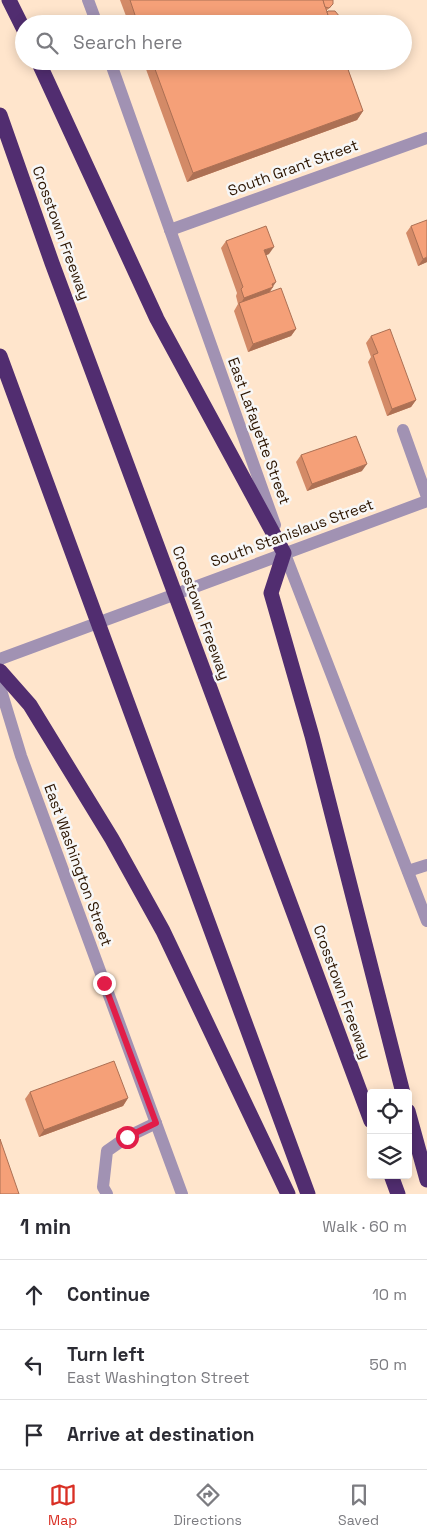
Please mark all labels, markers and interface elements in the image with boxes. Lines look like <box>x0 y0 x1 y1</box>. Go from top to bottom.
search box <box>15 15 412 70</box>
icon: search <box>33 29 61 57</box>
text: Search here <box>73 30 183 55</box>
street label: South Grant Street <box>225 135 361 200</box>
street label: Crosstown Freeway <box>28 163 95 302</box>
street label: East Lafayette Street <box>224 355 295 507</box>
street label: South Stanislaus Street <box>208 494 376 571</box>
street label: Crosstown Freeway <box>168 543 235 682</box>
street label: East Washington Street <box>40 781 117 949</box>
street label: Crosstown Freeway <box>309 922 376 1061</box>
route end <box>93 972 116 995</box>
map controls <box>367 1089 412 1179</box>
button: locate <box>367 1089 412 1134</box>
route start <box>116 1126 139 1149</box>
button: layers <box>367 1134 412 1179</box>
text: 1 min <box>20 1213 71 1240</box>
text: Walk · 60 m <box>322 1216 407 1237</box>
icon: ahead <box>20 1281 48 1309</box>
text: Continue <box>67 1282 150 1307</box>
text: 10 m <box>372 1284 407 1305</box>
text: Turn left <box>67 1342 145 1367</box>
icon: left <box>20 1351 48 1379</box>
text: 50 m <box>369 1354 407 1375</box>
text: East Washington Street <box>67 1367 250 1388</box>
icon: arrive <box>20 1421 48 1449</box>
text: Arrive at destination <box>67 1422 255 1447</box>
tab: Map <box>48 1481 77 1529</box>
tab: Directions <box>173 1481 242 1529</box>
tab: Saved <box>338 1481 379 1529</box>

